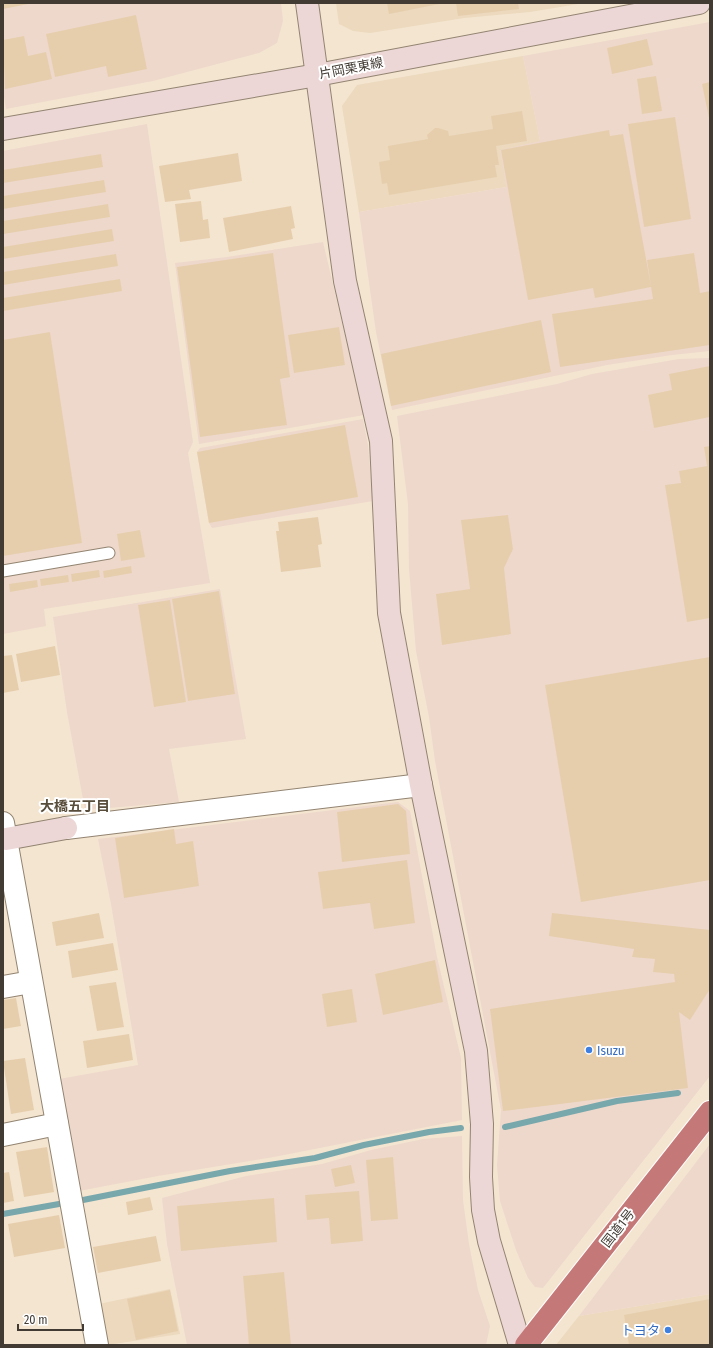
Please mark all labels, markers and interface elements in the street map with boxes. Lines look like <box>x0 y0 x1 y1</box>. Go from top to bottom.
street label: 片岡栗東線 <box>318 54 384 82</box>
district label: 大橋五丁目 <box>40 798 110 815</box>
place label: Isuzu <box>597 1043 625 1058</box>
marker: Isuzu <box>584 1045 594 1055</box>
street label: 国道1号 <box>599 1206 637 1250</box>
scale bar <box>18 1306 83 1332</box>
text: 20 m <box>24 1313 48 1327</box>
place label: トヨタ <box>621 1323 660 1338</box>
marker: トヨタ <box>663 1325 673 1335</box>

